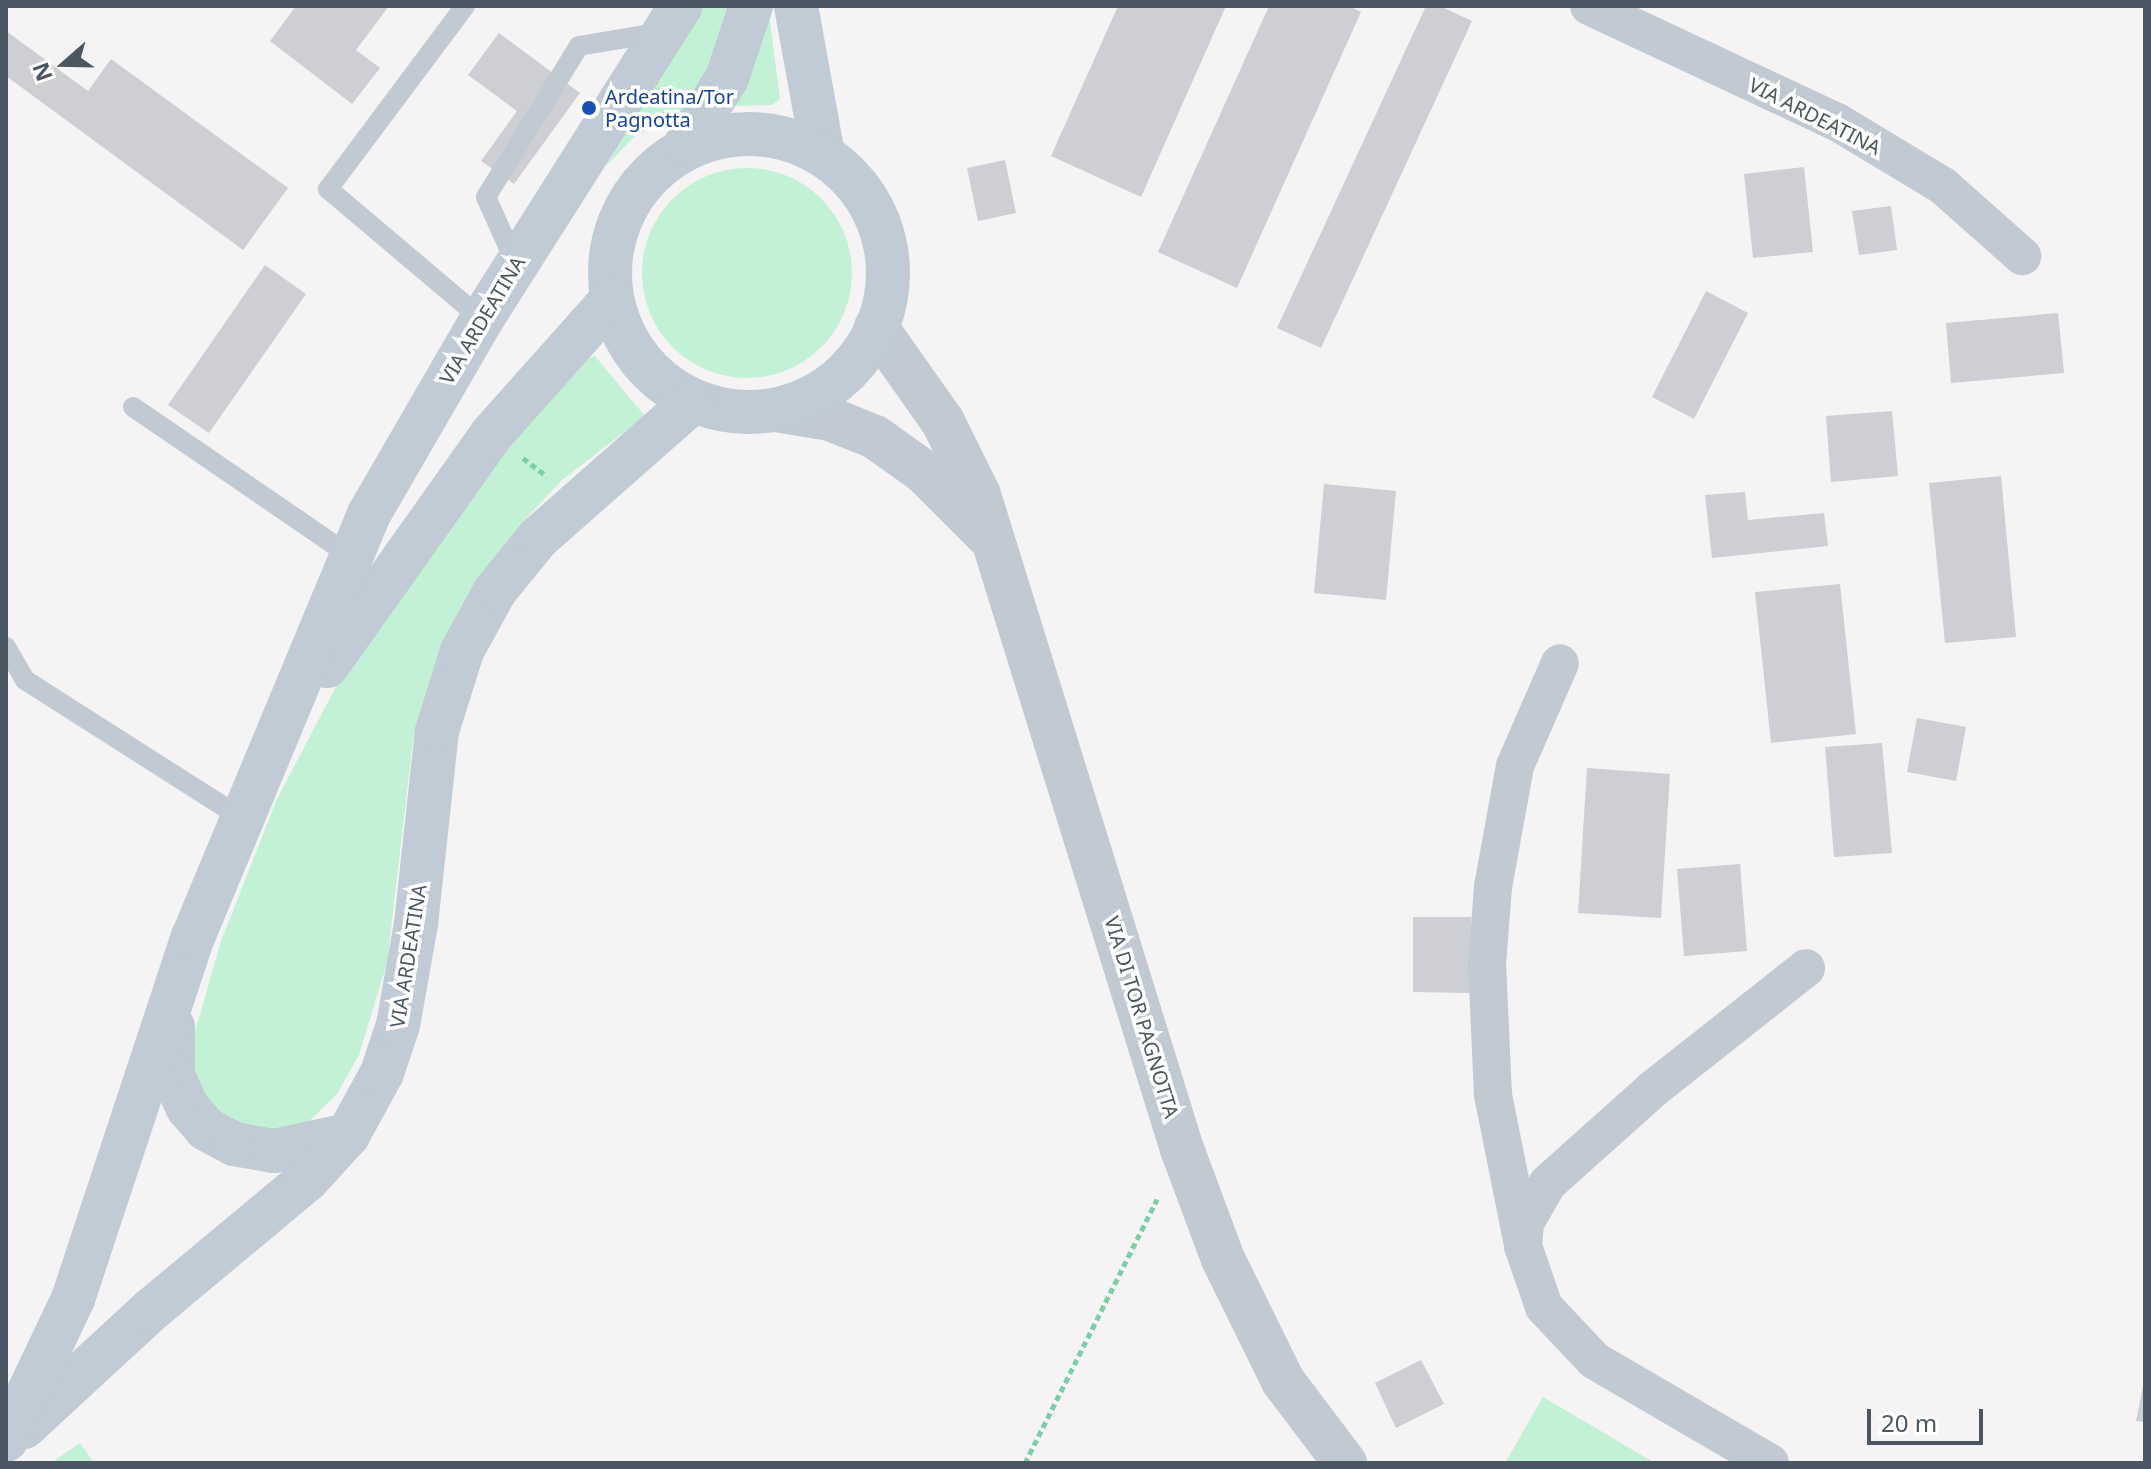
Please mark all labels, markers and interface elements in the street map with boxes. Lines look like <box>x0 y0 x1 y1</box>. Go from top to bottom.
north arrow <box>24 24 104 104</box>
text: N <box>24 59 59 86</box>
street label: VIA ARDEATINA <box>1745 72 1885 160</box>
place label: Ardeatina/Tor Pagnotta <box>605 84 734 131</box>
marker: Ardeatina/Tor Pagnotta <box>580 99 598 117</box>
street label: VIA ARDEATINA <box>434 252 530 388</box>
street label: VIA ARDEATINA <box>385 883 431 1029</box>
street label: VIA DI TOR PAGNOTTA <box>1100 913 1184 1121</box>
scale bar <box>1871 1393 1987 1443</box>
text: 20 m <box>1881 1406 1937 1439</box>

